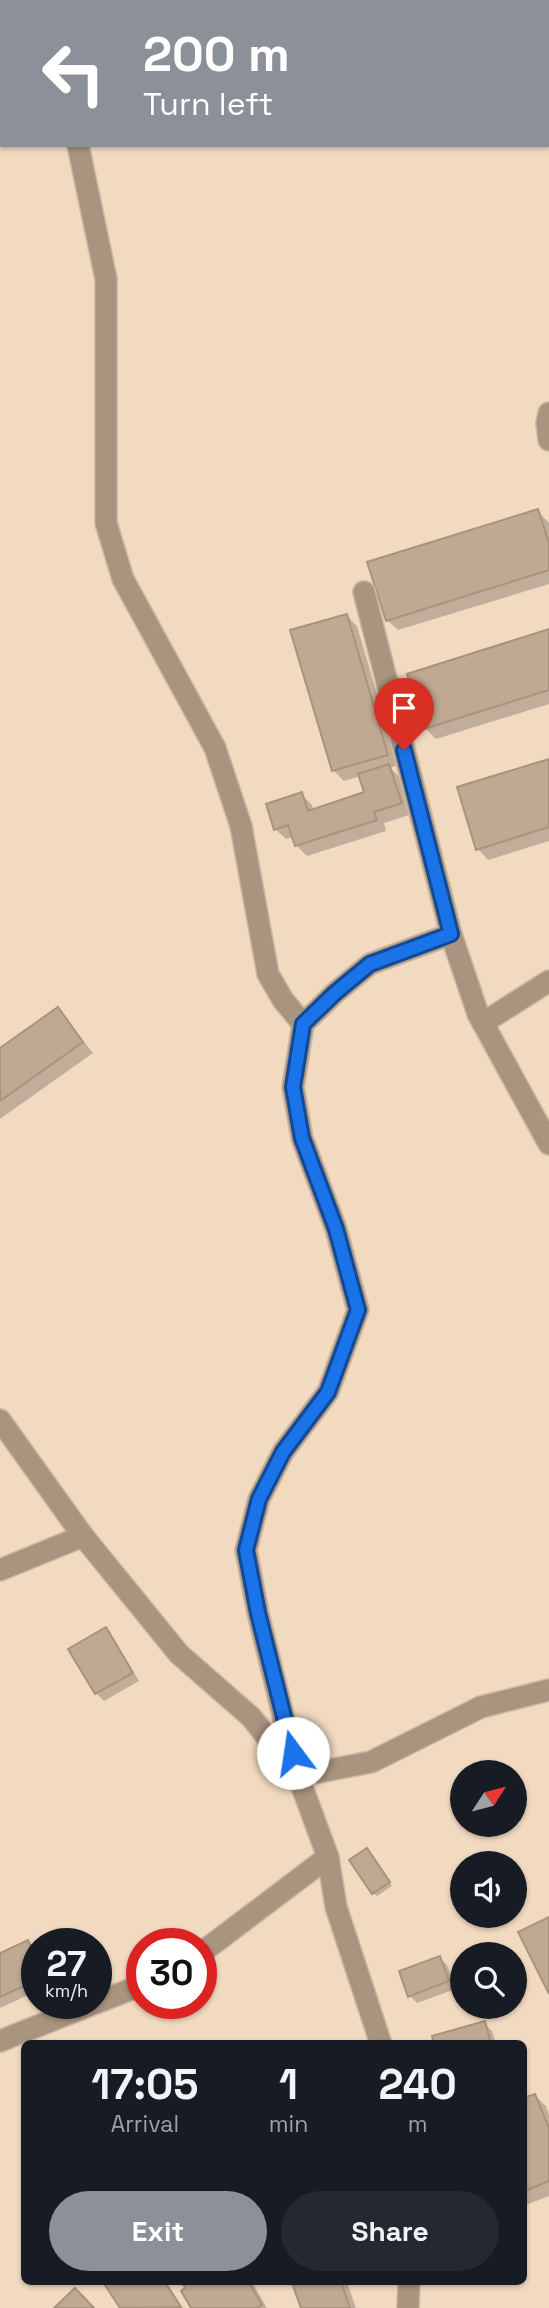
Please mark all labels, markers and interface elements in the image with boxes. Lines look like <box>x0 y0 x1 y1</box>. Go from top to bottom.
text: 200 m <box>143 23 290 85</box>
icon: left <box>28 28 119 119</box>
text: Turn left <box>143 84 273 124</box>
pin <box>374 678 434 750</box>
icon: arrive <box>385 689 423 727</box>
position arrow <box>256 1716 330 1790</box>
north arrow <box>450 1760 527 1838</box>
map controls <box>450 1760 527 2019</box>
button: sound <box>450 1851 527 1928</box>
speed limit sign: 30 <box>126 1928 217 2019</box>
text: 27 <box>47 1942 86 1986</box>
button: search <box>450 1942 527 2019</box>
text: km/h <box>45 1979 88 2002</box>
text: 17:05 <box>91 2058 198 2111</box>
text: 1 <box>279 2058 298 2111</box>
text: 240 <box>379 2058 457 2111</box>
text: Arrival <box>111 2109 179 2139</box>
text: min <box>269 2109 308 2139</box>
text: m <box>408 2109 428 2139</box>
button: Exit <box>49 2191 267 2271</box>
button: Share <box>281 2191 499 2271</box>

